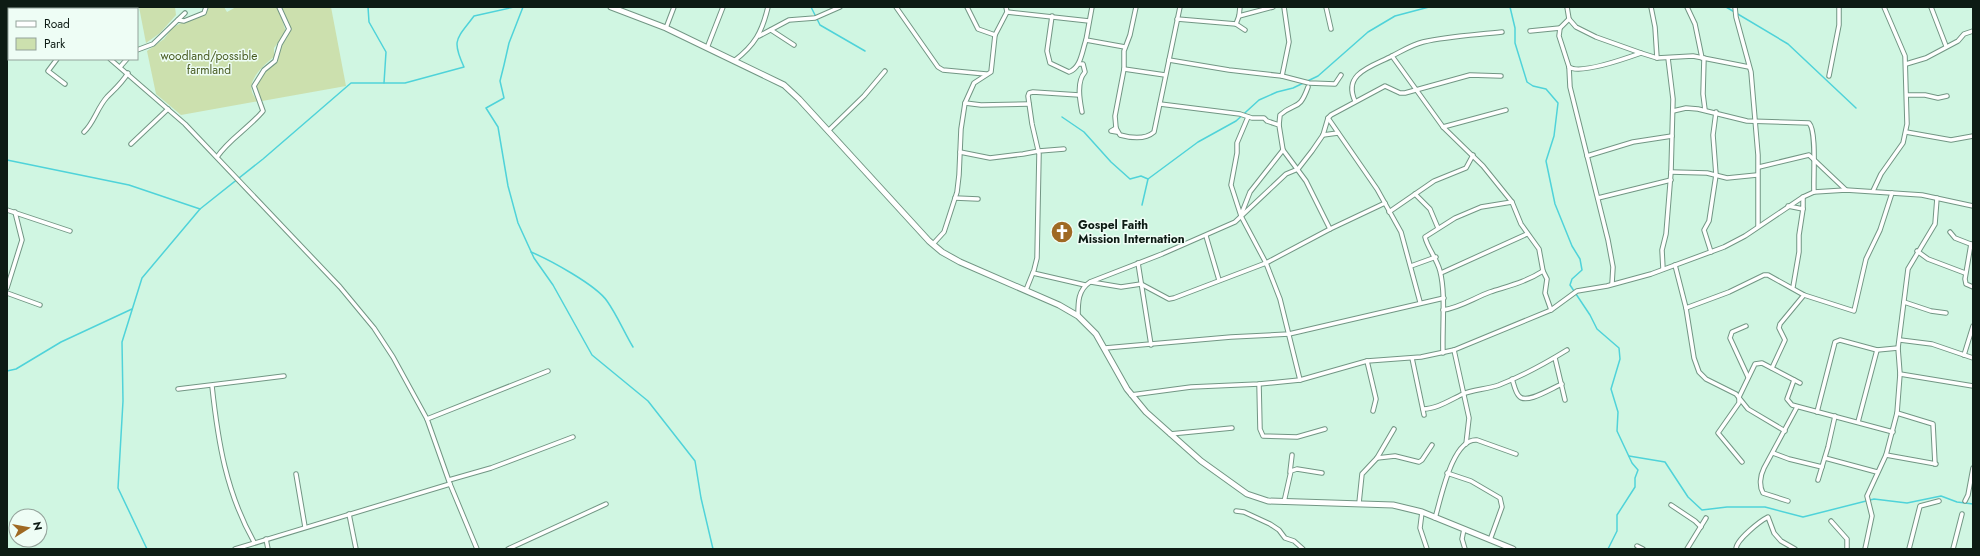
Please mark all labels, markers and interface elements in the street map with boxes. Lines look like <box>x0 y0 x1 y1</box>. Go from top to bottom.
legend <box>8 8 138 60</box>
text: Road <box>44 15 70 33</box>
text: Park <box>44 35 66 53</box>
park label: woodland/possible farmland <box>161 47 257 79</box>
place label: Gospel Faith Mission Internation <box>1078 216 1185 248</box>
church icon: Gospel Faith Mission Internation <box>1049 219 1075 245</box>
north arrow <box>8 508 48 548</box>
text: N <box>29 520 47 532</box>

